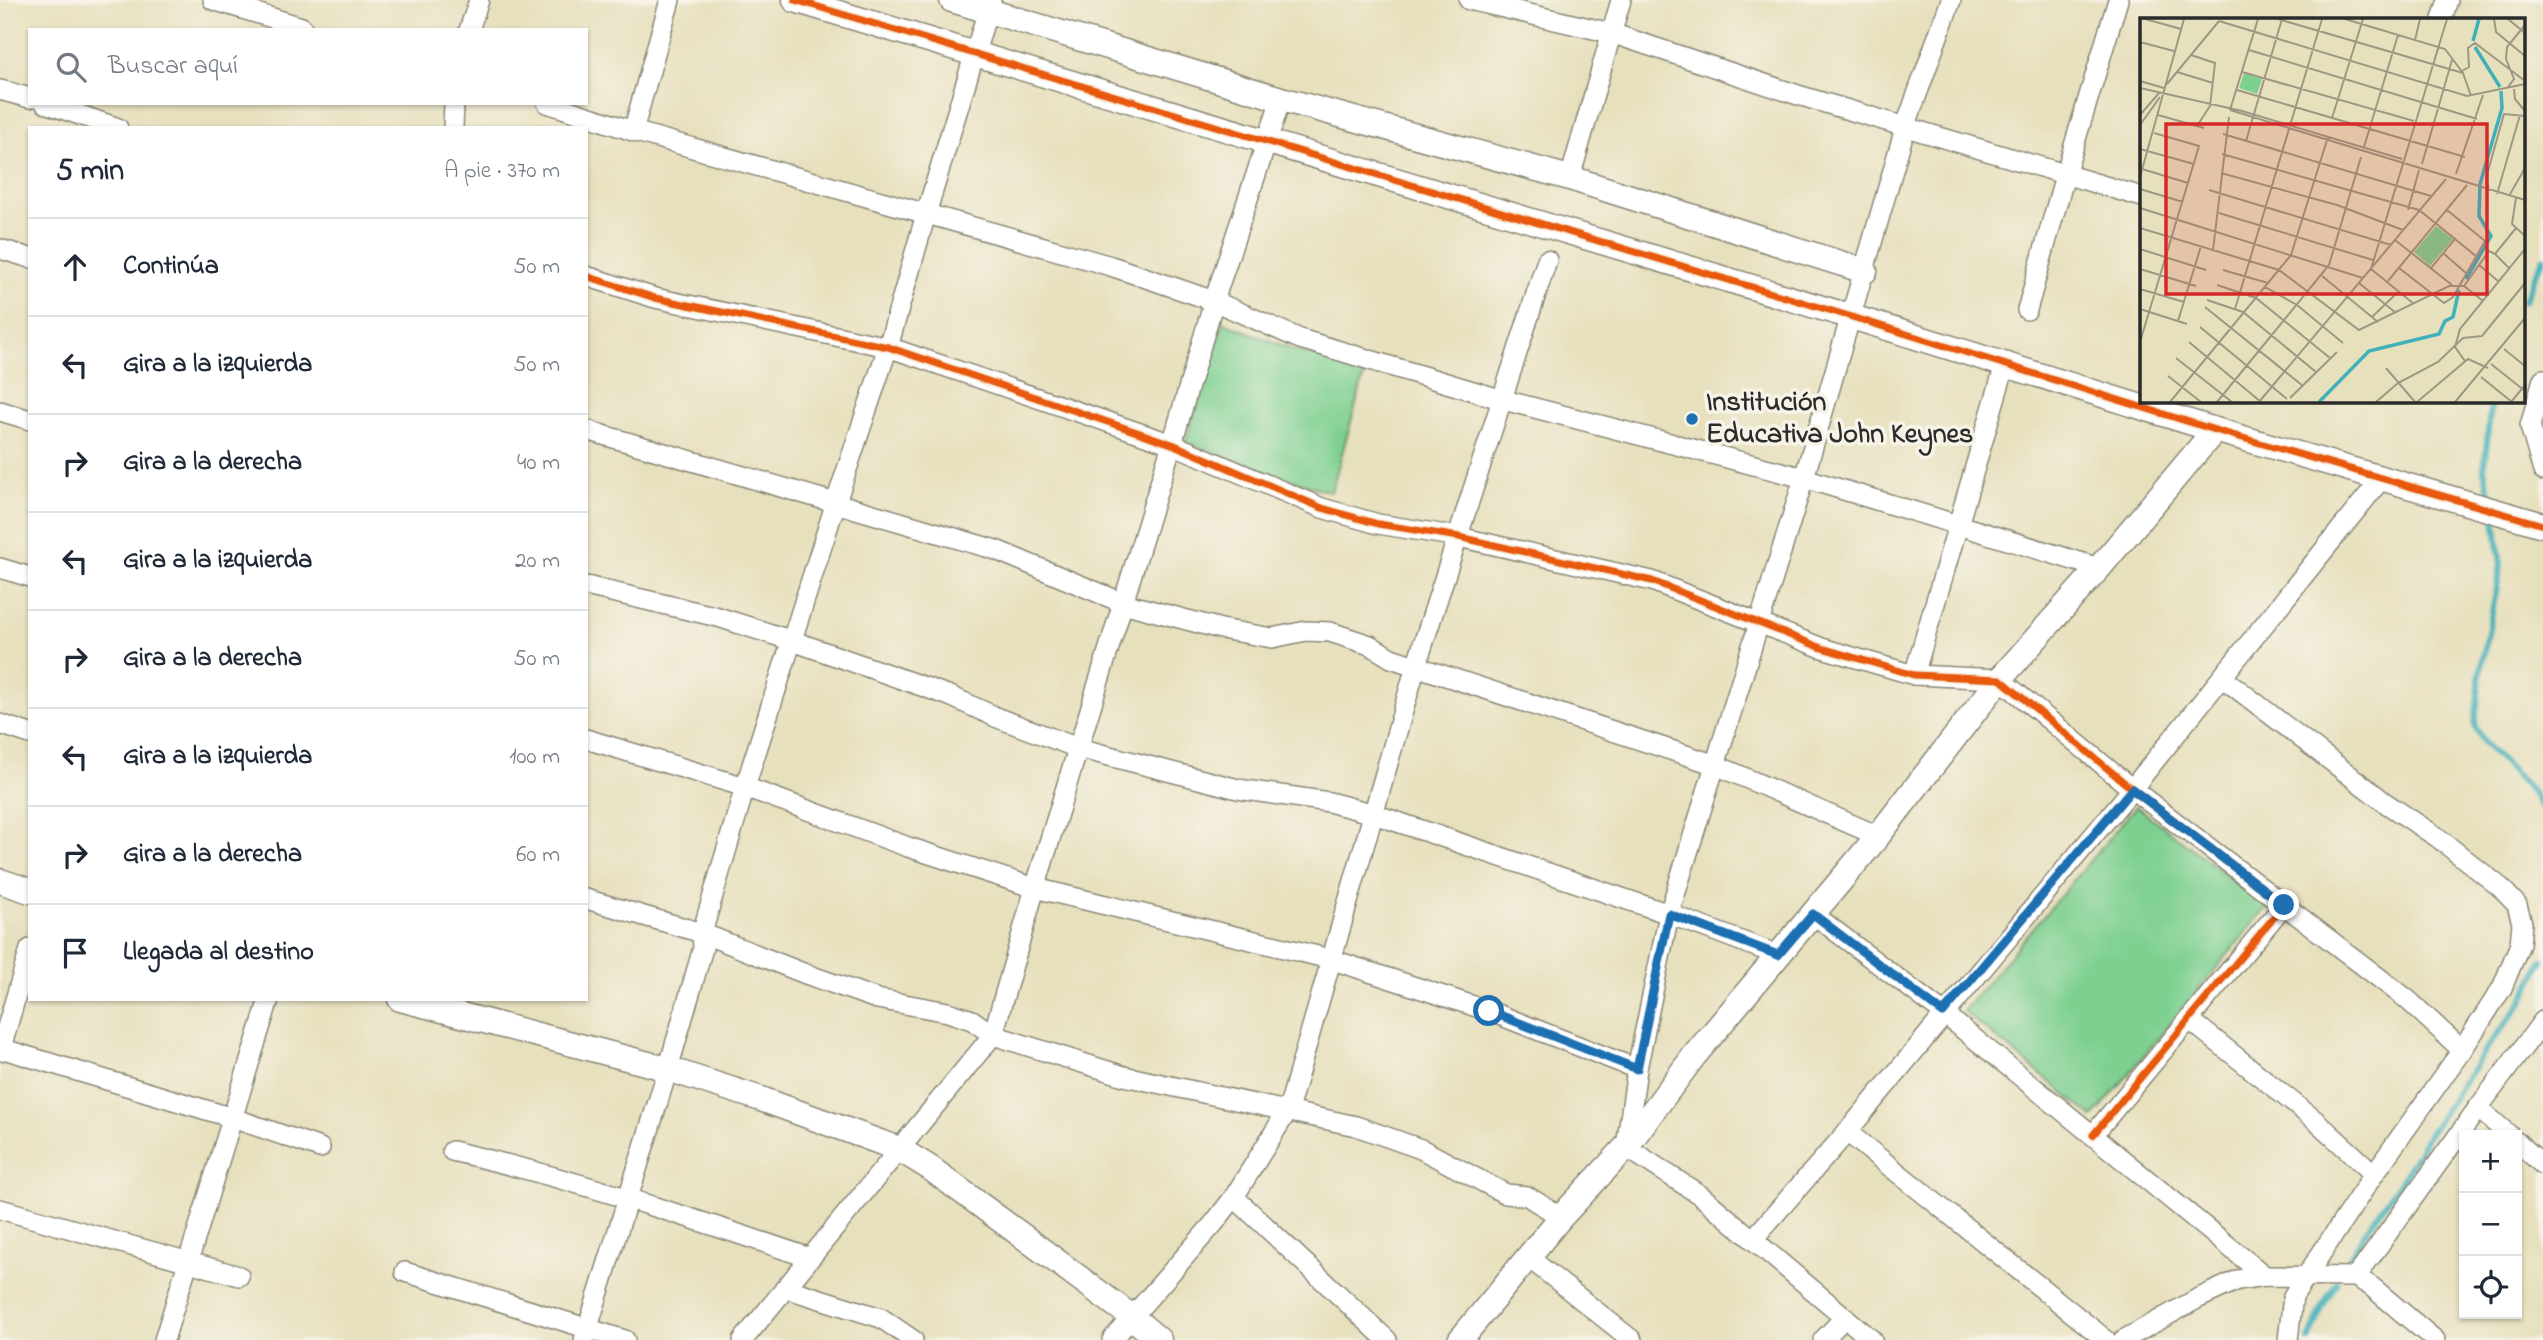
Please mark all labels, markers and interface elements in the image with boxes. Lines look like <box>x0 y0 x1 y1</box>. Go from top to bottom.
inset map <box>2140 18 2526 402</box>
search box <box>28 28 588 105</box>
icon: search <box>52 48 90 86</box>
text: Buscar aquí <box>108 48 238 86</box>
text: 5 min <box>56 150 124 194</box>
text: A pie · 370 m <box>444 155 560 188</box>
icon: ahead <box>56 248 94 286</box>
text: Continúa <box>123 248 219 286</box>
text: 50 m <box>513 251 560 284</box>
icon: left <box>56 346 94 384</box>
text: Gira a la izquierda <box>123 346 312 384</box>
text: 50 m <box>513 349 560 382</box>
place label: Institución Educativa John Keynes <box>1706 383 1973 456</box>
marker: Institución Educativa John Keynes <box>1684 411 1700 427</box>
icon: right <box>56 444 94 482</box>
text: Gira a la derecha <box>123 444 302 482</box>
text: 40 m <box>517 447 560 480</box>
icon: left <box>56 542 94 580</box>
text: Gira a la izquierda <box>123 542 312 580</box>
text: 20 m <box>515 545 560 578</box>
icon: right <box>56 640 94 678</box>
text: Gira a la derecha <box>123 640 302 678</box>
text: 50 m <box>513 643 560 676</box>
icon: left <box>56 738 94 776</box>
text: Gira a la izquierda <box>123 738 312 776</box>
text: 100 m <box>509 741 560 774</box>
icon: right <box>56 836 94 874</box>
text: Gira a la derecha <box>123 836 302 874</box>
text: 60 m <box>516 839 560 872</box>
route end <box>2268 889 2299 920</box>
icon: arrive <box>56 934 94 972</box>
text: Llegada al destino <box>123 934 314 972</box>
route start <box>1473 995 1504 1026</box>
map controls <box>2459 1130 2522 1319</box>
button: + <box>2459 1130 2522 1193</box>
button: − <box>2459 1193 2522 1256</box>
button: locate <box>2459 1256 2522 1319</box>

